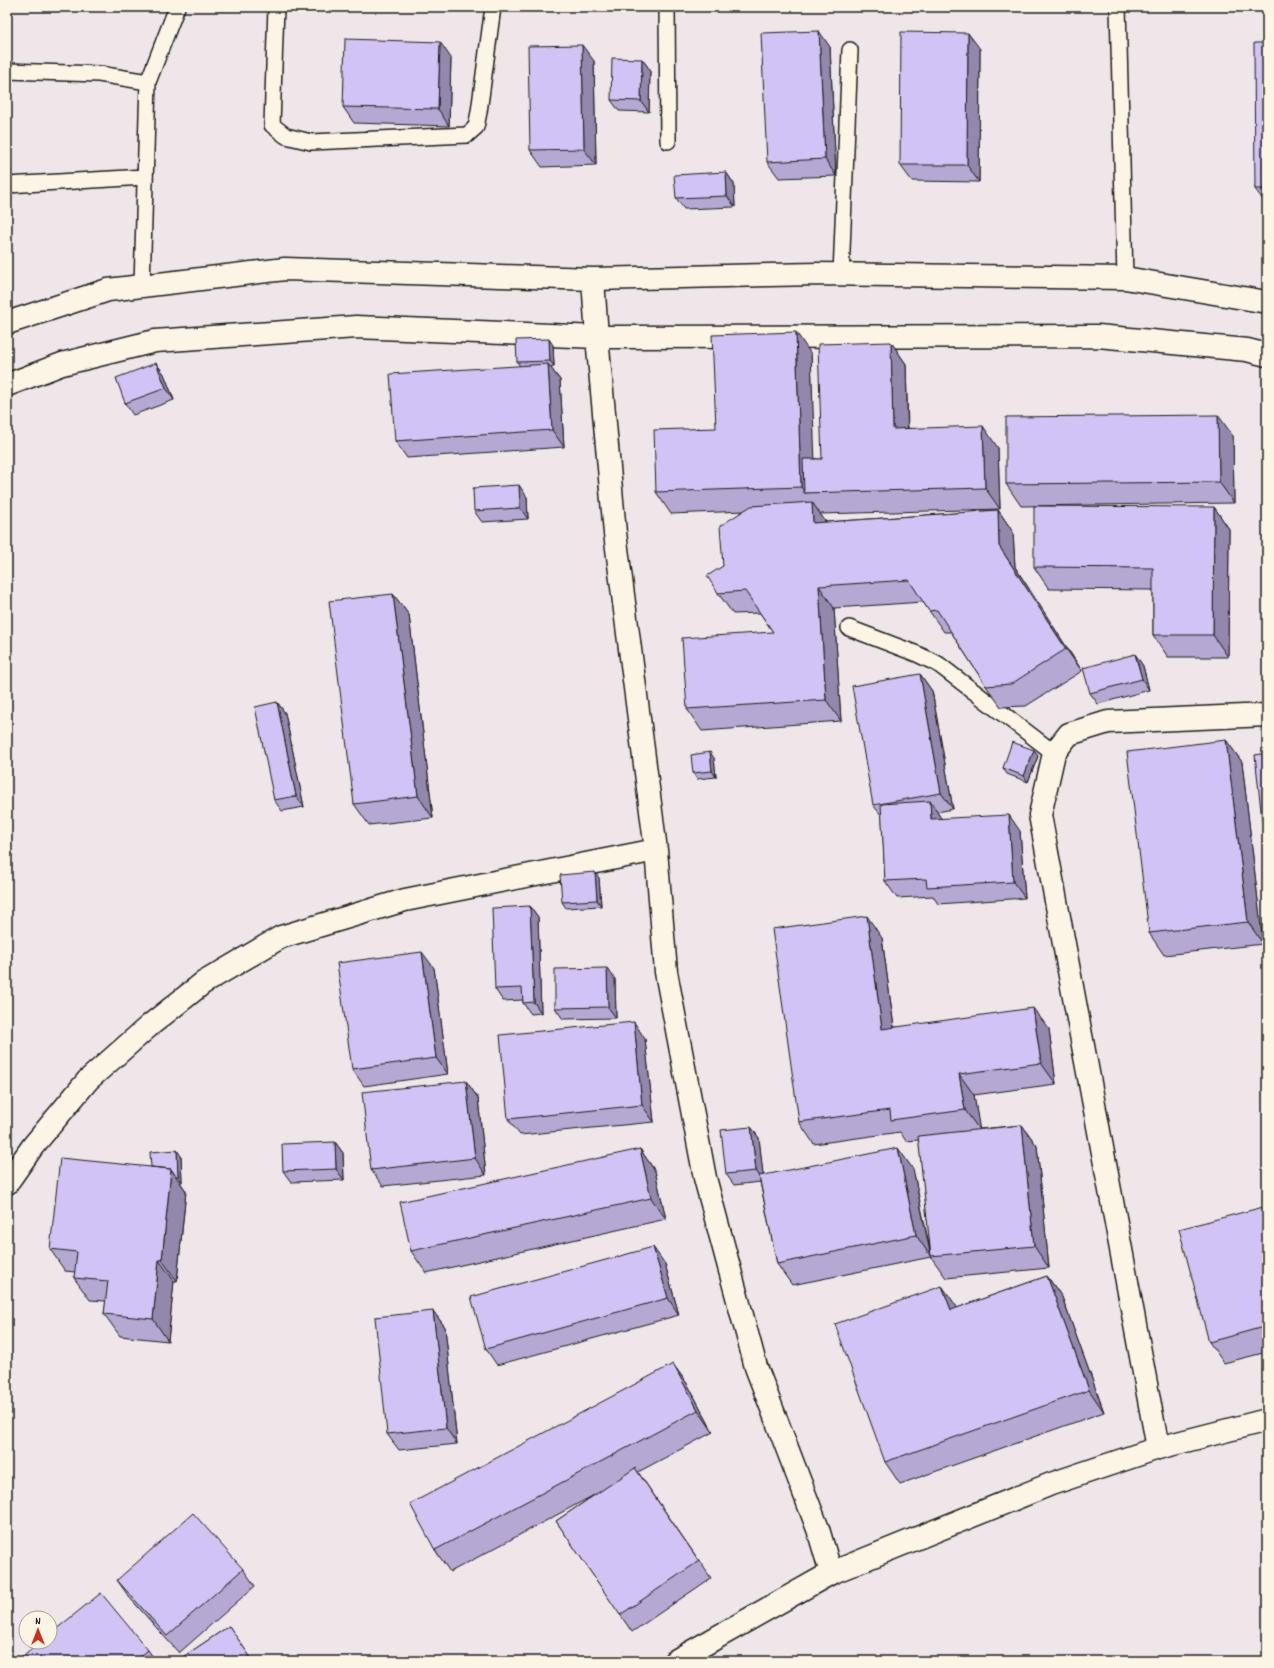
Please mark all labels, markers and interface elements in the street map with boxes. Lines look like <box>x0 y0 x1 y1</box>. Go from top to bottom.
north arrow <box>18 1610 58 1650</box>
text: N <box>35 1614 41 1630</box>

